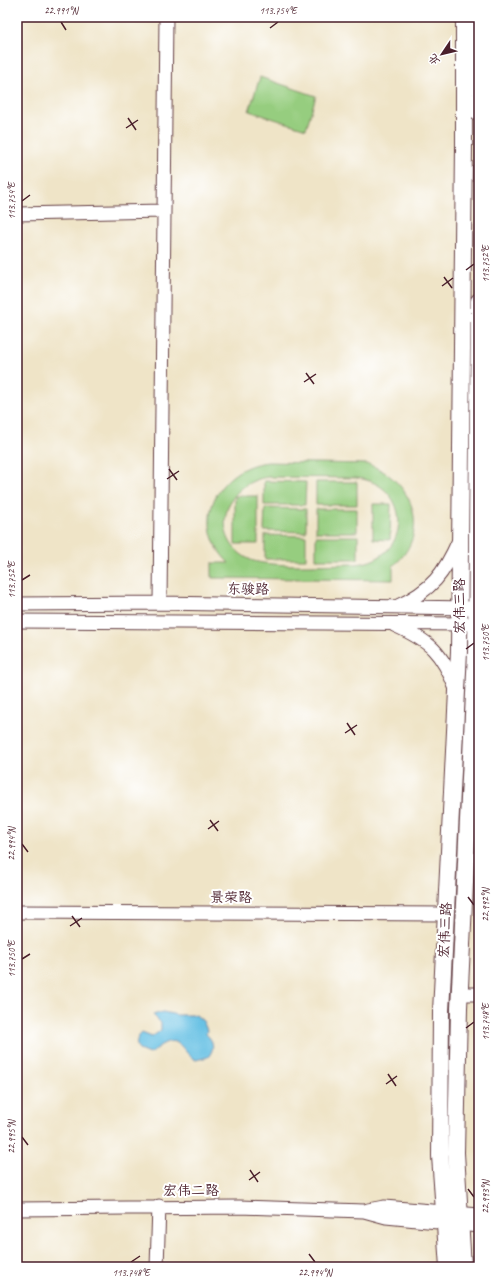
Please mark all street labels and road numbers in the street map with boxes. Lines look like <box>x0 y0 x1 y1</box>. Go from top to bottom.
street label: 宏伟三路 <box>451 578 468 634</box>
street label: 东骏路 <box>227 580 269 598</box>
street label: 景荣路 <box>210 889 252 906</box>
street label: 宏伟三路 <box>435 902 455 958</box>
street label: 宏伟二路 <box>163 1182 219 1199</box>

